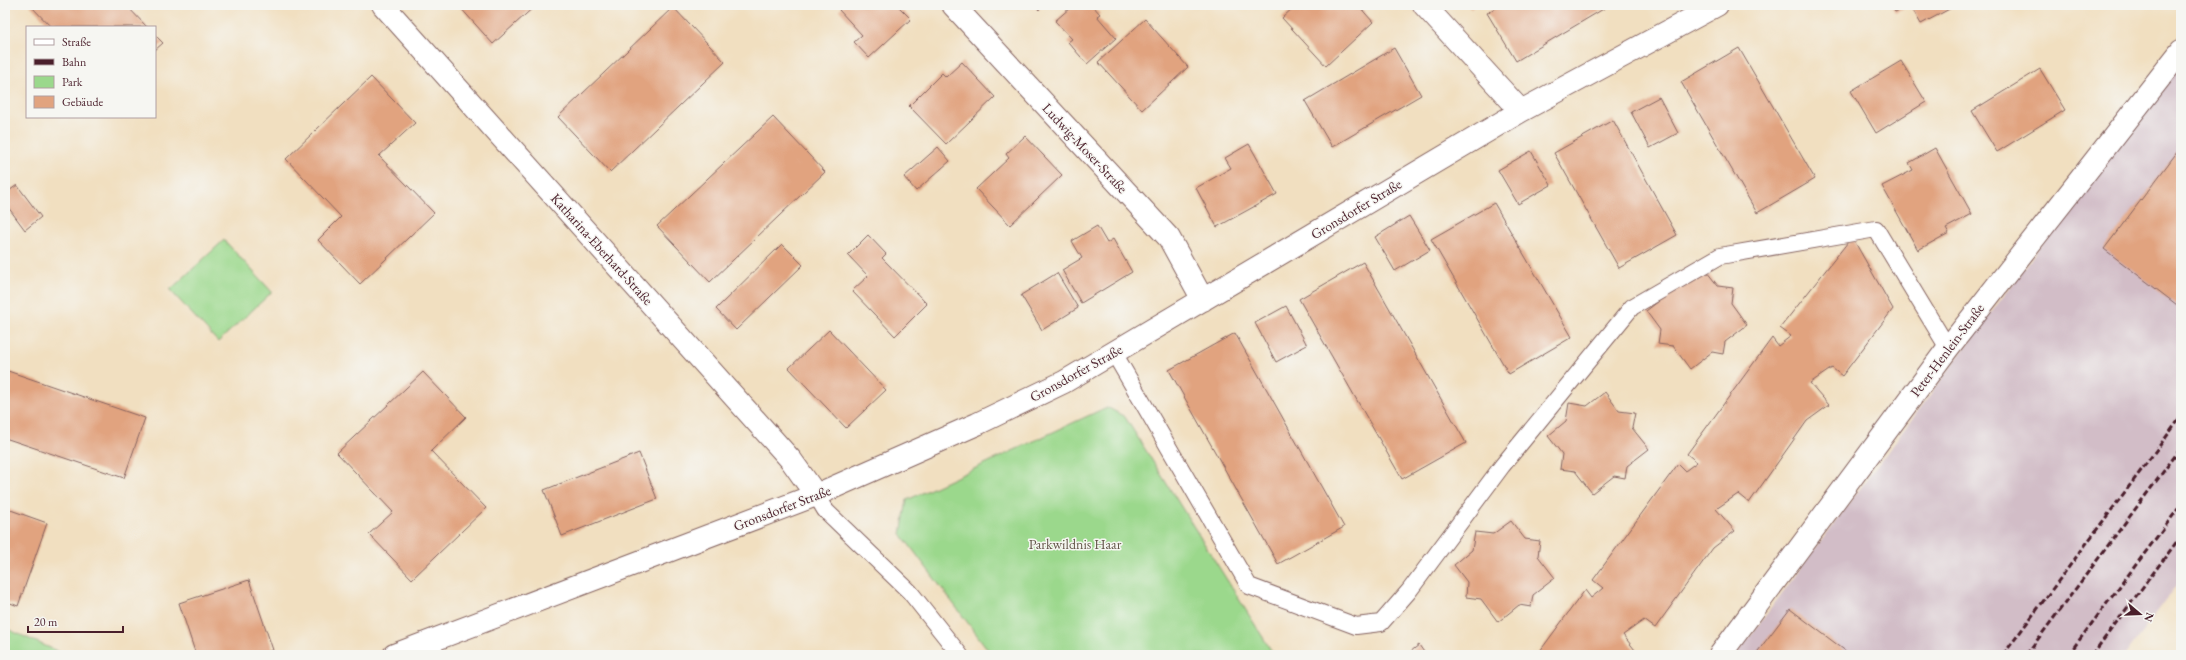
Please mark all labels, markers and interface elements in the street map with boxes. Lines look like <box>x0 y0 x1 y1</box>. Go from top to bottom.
legend <box>26 26 156 118</box>
text: Straße <box>62 34 91 50</box>
text: Bahn <box>62 54 87 70</box>
text: Park <box>62 74 83 90</box>
text: Gebäude <box>62 94 104 110</box>
street label: Ludwig-Moser-Straße <box>1039 99 1132 197</box>
street label: Gronsdorfer Straße <box>1307 174 1405 243</box>
street label: Katharina-Eberhard-Straße <box>547 189 657 309</box>
street label: Peter-Henlein-Straße <box>1906 299 1988 400</box>
street label: Gronsdorfer Straße <box>1027 340 1126 406</box>
street label: Gronsdorfer Straße <box>731 481 834 535</box>
park label: Parkwildnis Haar <box>1029 535 1122 553</box>
north arrow <box>2120 594 2160 634</box>
scale bar <box>28 608 123 634</box>
text: N <box>2141 611 2158 624</box>
text: 20 m <box>34 614 58 630</box>

